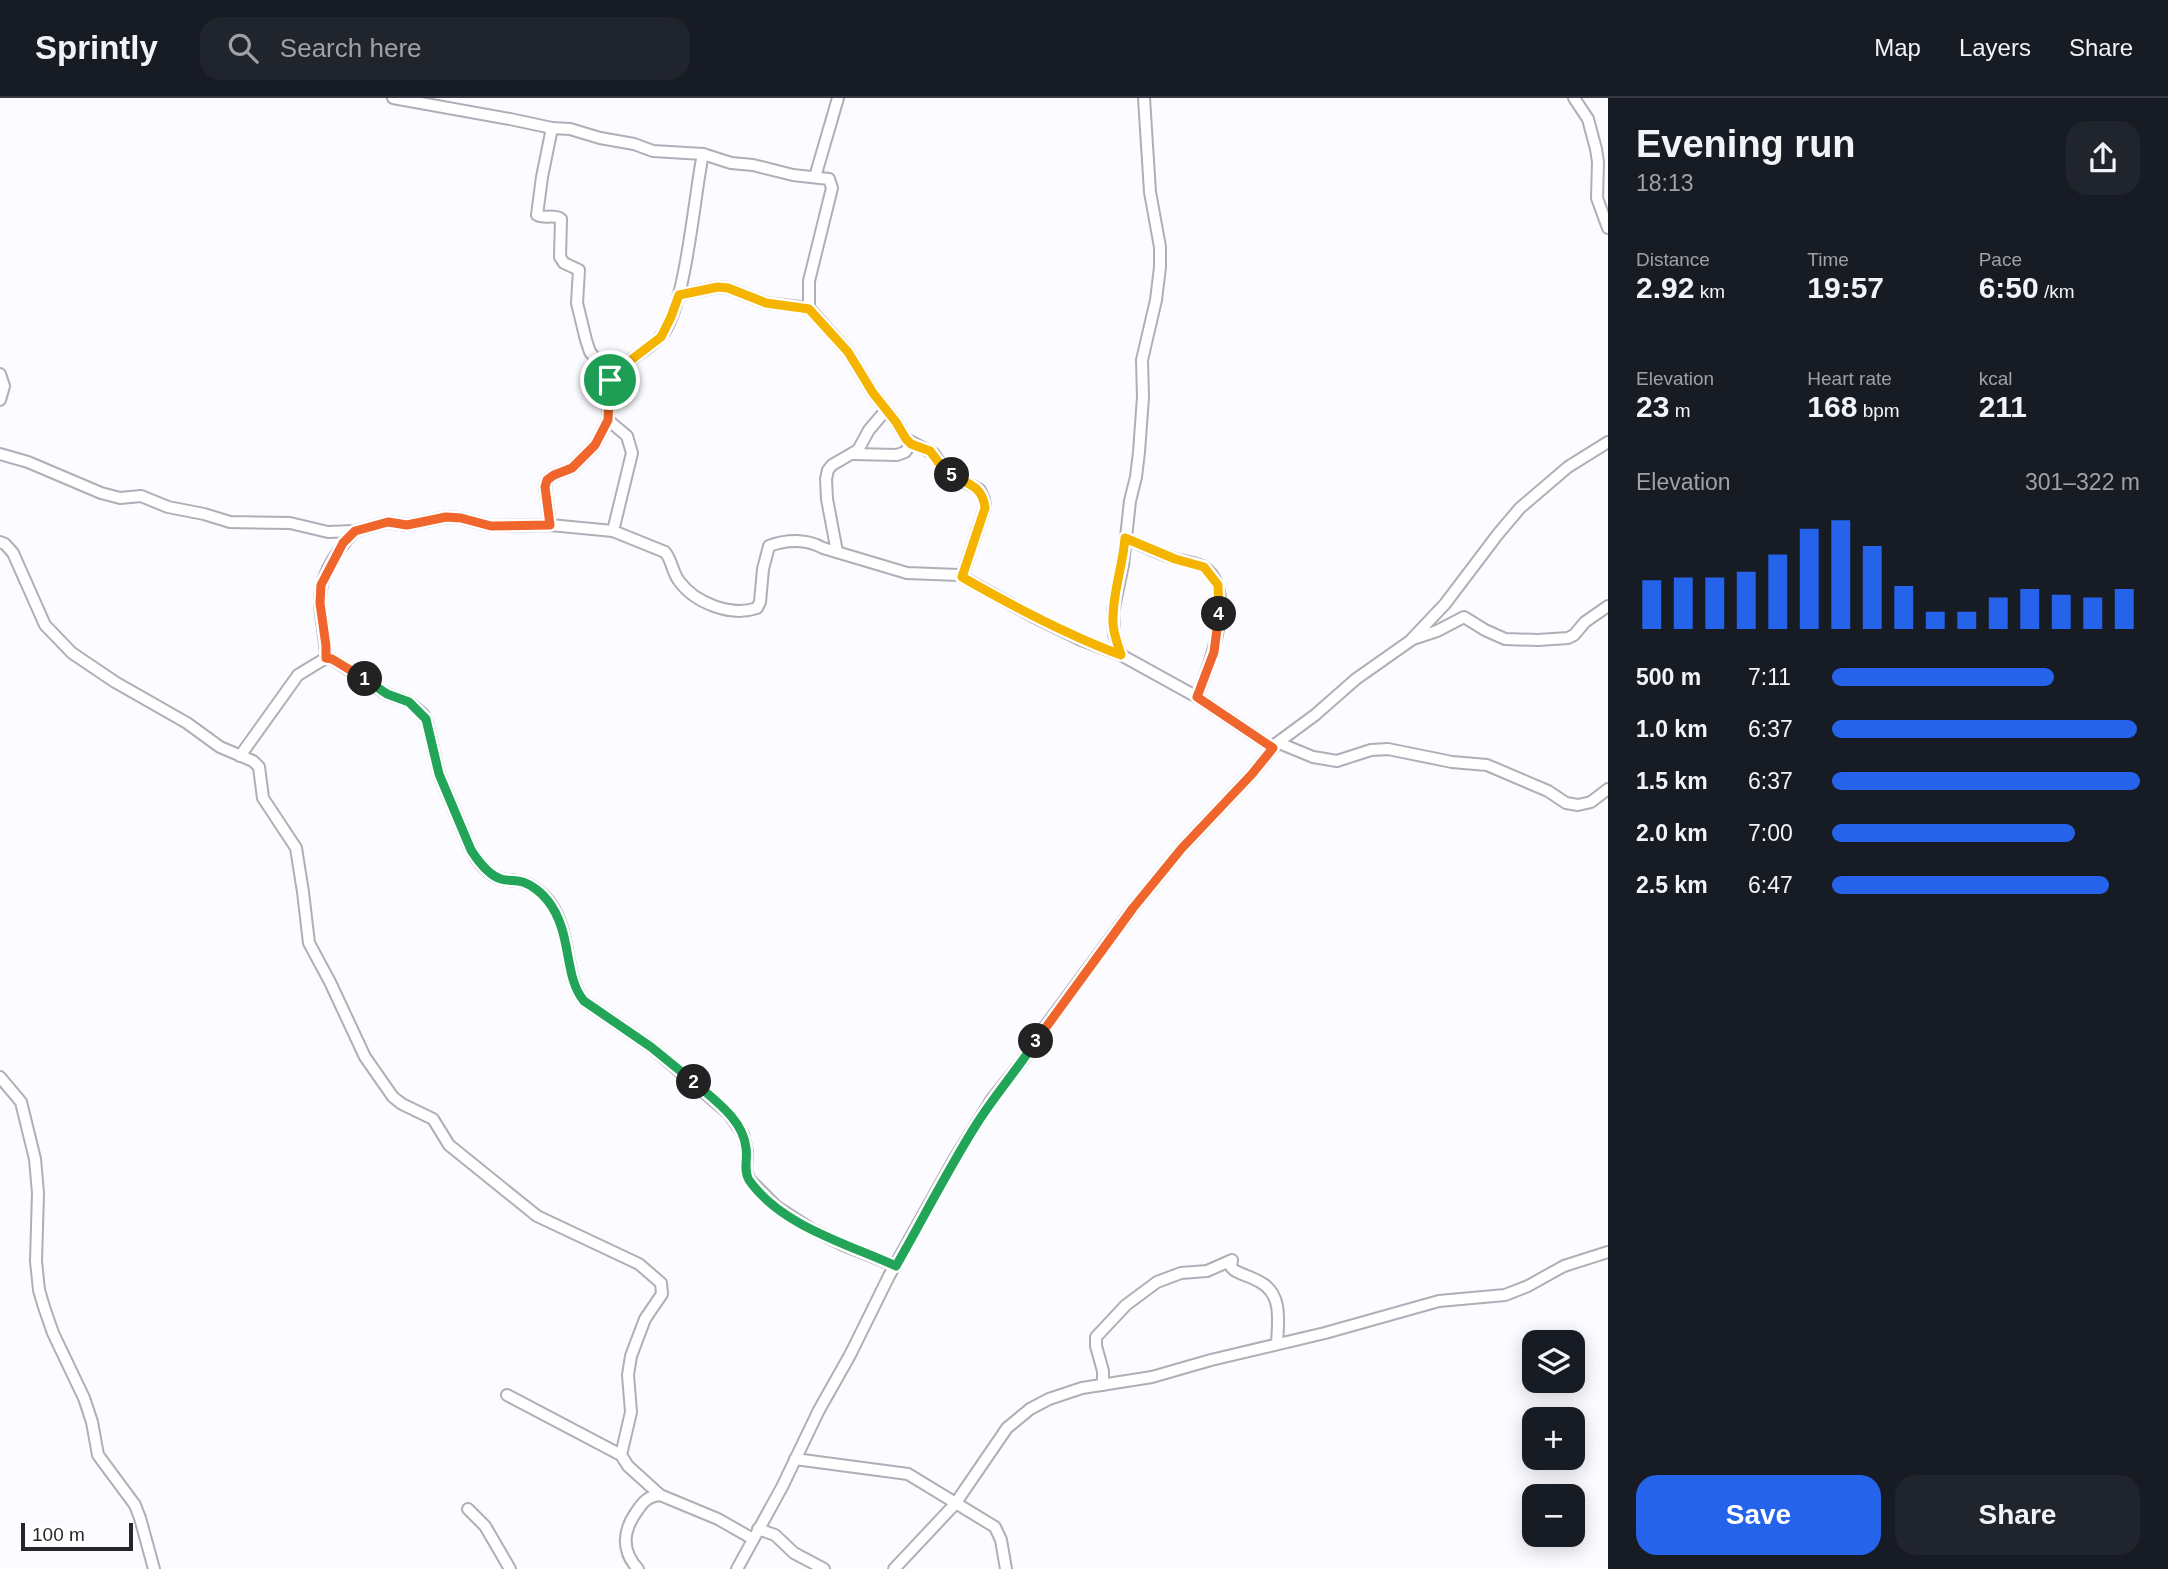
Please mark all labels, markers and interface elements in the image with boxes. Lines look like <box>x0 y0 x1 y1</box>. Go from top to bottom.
search box <box>200 17 690 80</box>
text: Sprintly <box>35 29 158 66</box>
icon: search <box>224 29 262 67</box>
text: Search here <box>280 33 422 63</box>
text: Map <box>1874 34 1921 61</box>
text: Layers <box>1959 34 2031 61</box>
text: Share <box>2069 34 2133 61</box>
button: share <box>2066 121 2140 195</box>
text: Evening run <box>1636 123 1856 165</box>
text: 18:13 <box>1636 170 1694 196</box>
text: Distance <box>1636 249 1710 270</box>
text: Time <box>1807 249 1849 270</box>
text: Pace <box>1979 249 2022 270</box>
text: 2.92 <box>1636 271 1694 304</box>
text: 19:57 <box>1807 271 1884 304</box>
text: 6:50 <box>1979 271 2039 304</box>
text: km <box>1694 281 1725 302</box>
text: /km <box>2039 281 2075 302</box>
pin <box>580 350 640 410</box>
icon: arrive <box>591 361 629 399</box>
text: Elevation <box>1636 368 1714 389</box>
text: Heart rate <box>1807 368 1892 389</box>
text: kcal <box>1979 368 2012 389</box>
text: 23 <box>1636 390 1669 423</box>
text: 168 <box>1807 390 1857 423</box>
text: 211 <box>1979 390 2027 423</box>
text: m <box>1669 400 1690 421</box>
text: bpm <box>1857 400 1900 421</box>
pin: 5 <box>934 458 970 492</box>
text: 5 <box>946 464 957 485</box>
text: Elevation <box>1636 469 1731 495</box>
text: 301–322 m <box>2025 469 2140 495</box>
pin: 4 <box>1202 596 1236 632</box>
text: 4 <box>1213 603 1224 624</box>
pin: 1 <box>348 662 382 696</box>
text: 500 m <box>1636 664 1701 690</box>
text: 7:11 <box>1748 664 1791 690</box>
text: 1 <box>359 668 370 689</box>
text: 1.0 km <box>1636 716 1708 742</box>
text: 6:37 <box>1748 716 1793 742</box>
text: 1.5 km <box>1636 768 1708 794</box>
text: 6:37 <box>1748 768 1793 794</box>
text: 2.0 km <box>1636 820 1708 846</box>
text: 7:00 <box>1748 820 1793 846</box>
text: 2.5 km <box>1636 872 1708 898</box>
text: 6:47 <box>1748 872 1793 898</box>
pin: 3 <box>1018 1024 1054 1058</box>
text: 3 <box>1030 1030 1041 1051</box>
pin: 2 <box>676 1065 712 1100</box>
text: 2 <box>688 1071 699 1092</box>
map controls <box>1522 1330 1585 1547</box>
button: layers <box>1522 1330 1585 1393</box>
button: + <box>1522 1407 1585 1470</box>
button: Save <box>1636 1475 1881 1555</box>
button: Share <box>1895 1475 2140 1555</box>
button: − <box>1522 1484 1585 1547</box>
scale bar <box>21 1520 133 1552</box>
text: 100 m <box>32 1524 85 1545</box>

